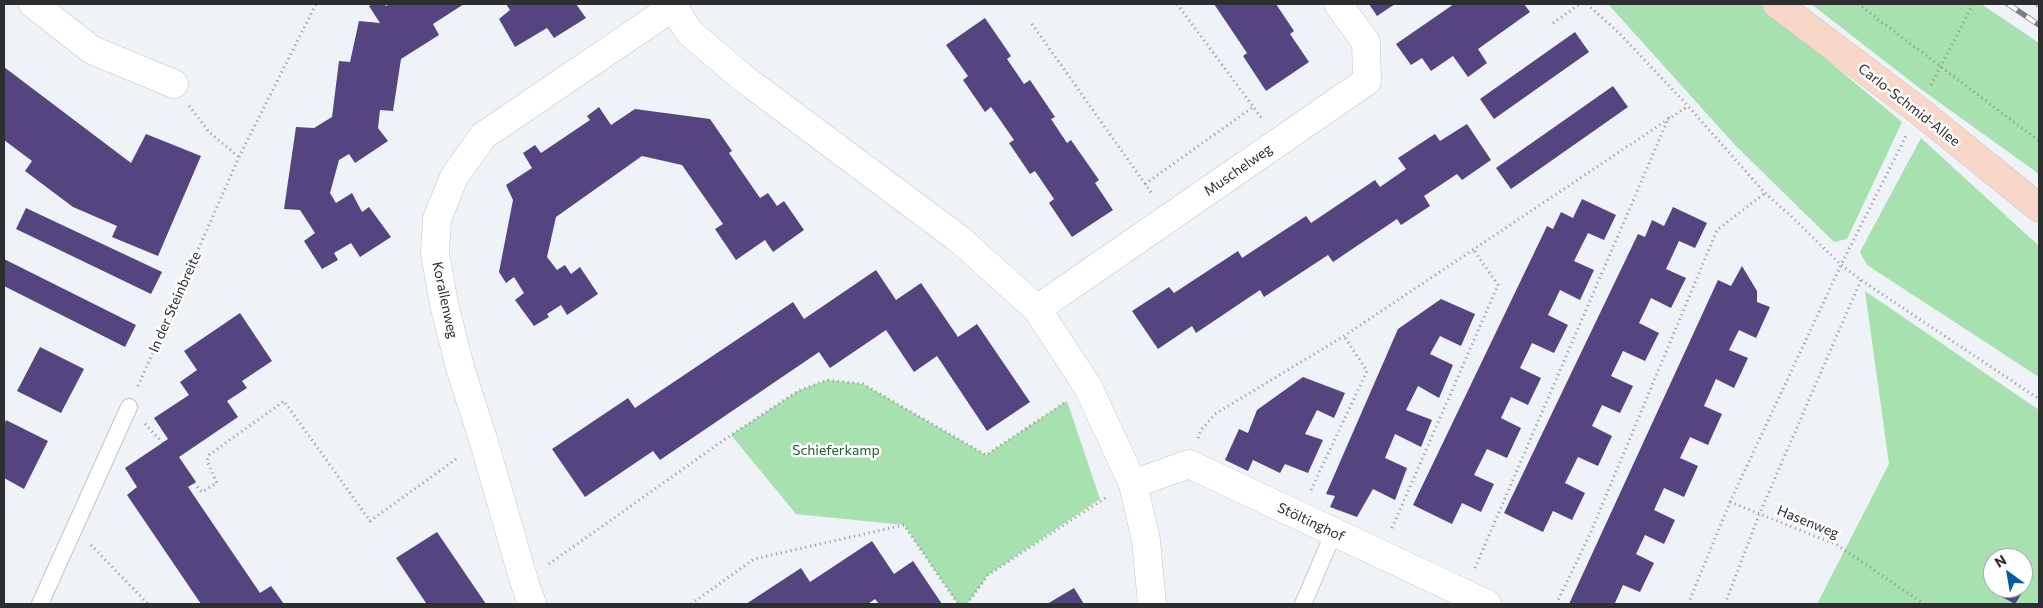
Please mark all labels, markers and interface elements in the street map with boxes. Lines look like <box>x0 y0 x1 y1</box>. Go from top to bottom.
street label: Carlo-Schmid-Allee <box>1855 60 1963 150</box>
street label: Muschelweg <box>1201 140 1275 200</box>
street label: In der Steinbreite <box>145 249 205 355</box>
street label: Korallenweg <box>429 260 461 340</box>
park label: Schieferkamp <box>792 442 880 458</box>
street label: Stöltinghof <box>1275 499 1347 545</box>
street label: Hasenweg <box>1775 502 1841 542</box>
north arrow <box>1983 548 2033 598</box>
text: N <box>1991 551 2009 571</box>

